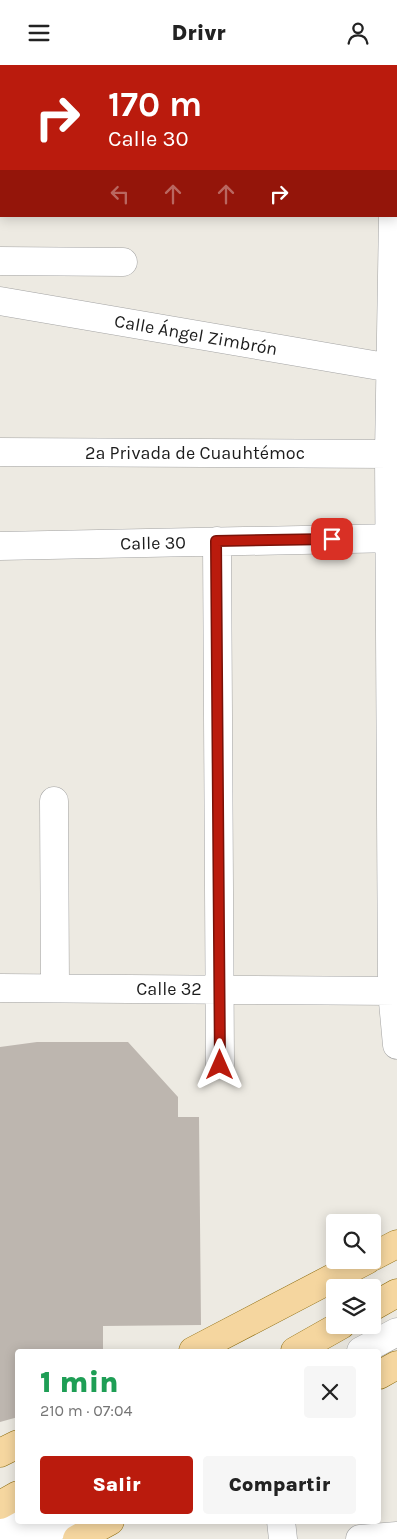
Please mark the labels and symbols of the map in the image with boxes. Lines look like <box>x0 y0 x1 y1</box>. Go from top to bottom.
street label: Calle Ángel Zimbrón <box>113 309 279 360</box>
street label: 2a Privada de Cuauhtémoc <box>85 442 305 464</box>
pin <box>311 518 353 560</box>
street label: Calle 30 <box>120 531 186 555</box>
street label: Calle 32 <box>136 978 202 1000</box>
position arrow <box>193 1038 245 1090</box>

